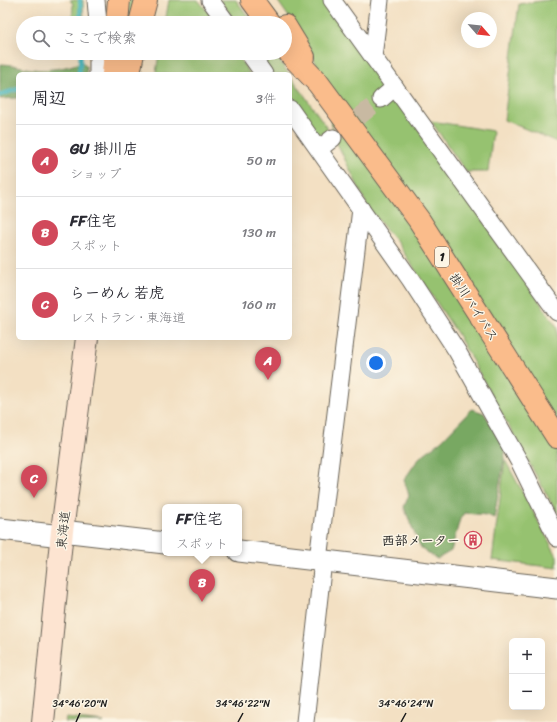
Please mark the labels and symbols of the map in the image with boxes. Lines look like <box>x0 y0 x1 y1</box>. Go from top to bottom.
north arrow <box>461 12 497 48</box>
road number: 1 <box>435 247 449 267</box>
street label: 掛川バイパス <box>443 268 505 346</box>
pin: A <box>255 347 281 380</box>
your location <box>366 353 386 373</box>
pin: C <box>21 465 47 498</box>
street label: 東海道 <box>50 509 76 551</box>
place label: 西部メーター <box>382 529 460 552</box>
building icon: 西部メーター <box>463 530 483 550</box>
pin: B <box>189 569 215 602</box>
text: 34°46'20"N <box>53 695 107 713</box>
text: 34°46'22"N <box>216 695 270 713</box>
text: 34°46'24"N <box>379 695 433 713</box>

